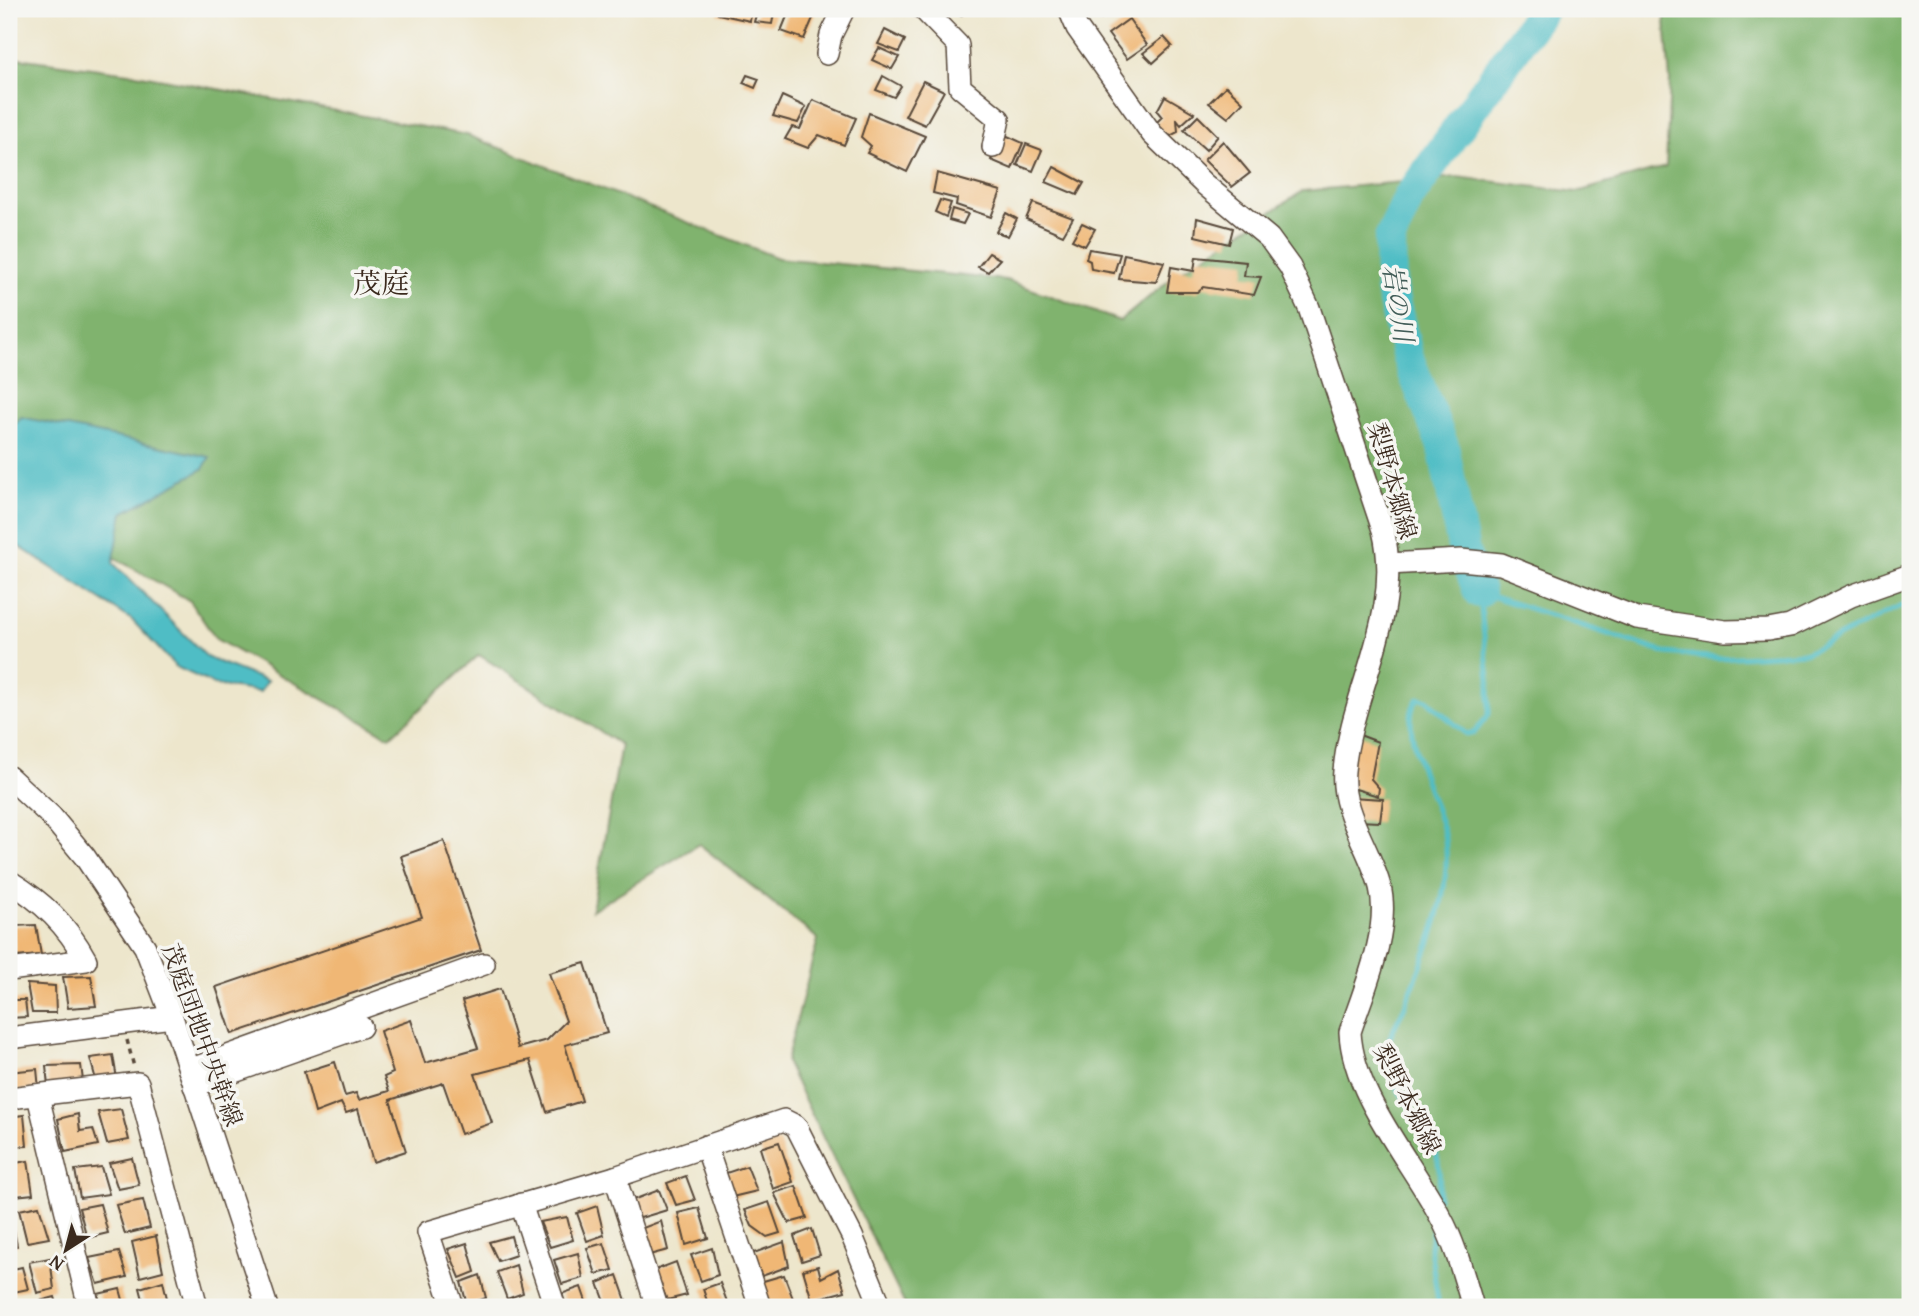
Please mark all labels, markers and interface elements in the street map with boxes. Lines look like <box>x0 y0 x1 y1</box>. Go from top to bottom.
water label: 岩の川 <box>1373 261 1424 347</box>
district label: 茂庭 <box>353 262 409 303</box>
street label: 梨野本郷線 <box>1359 418 1426 543</box>
street label: 茂庭団地中央幹線 <box>153 939 252 1131</box>
street label: 梨野本郷線 <box>1365 1037 1450 1160</box>
north arrow <box>32 1214 102 1284</box>
text: N <box>42 1249 69 1279</box>

